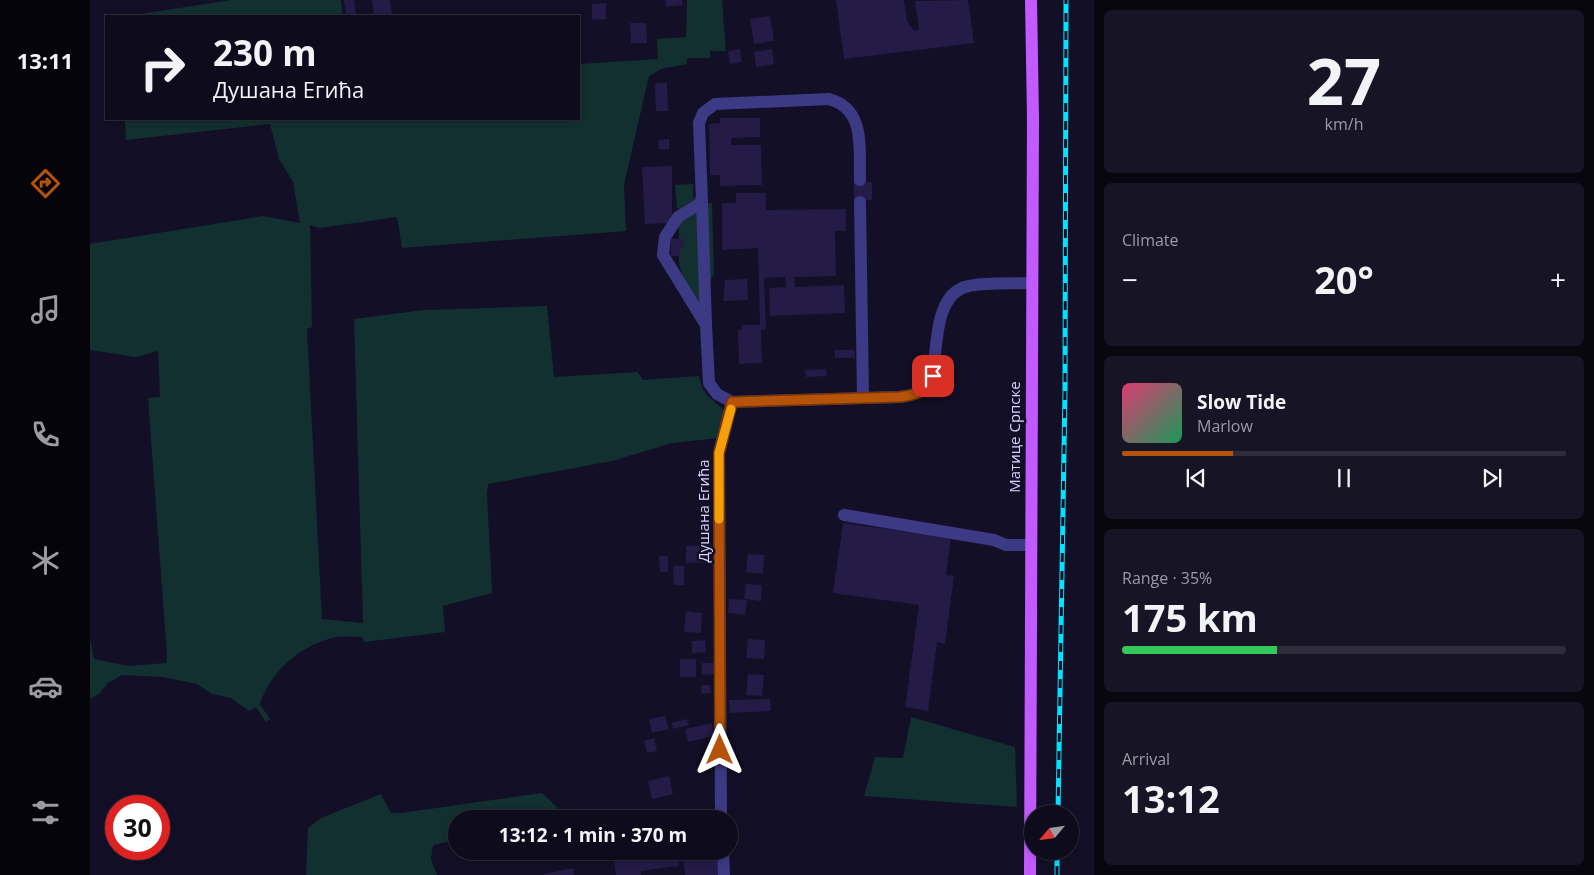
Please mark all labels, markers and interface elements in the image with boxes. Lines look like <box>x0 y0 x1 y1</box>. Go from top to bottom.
text: 230 m <box>213 29 317 76</box>
icon: right <box>130 35 195 100</box>
text: 27 <box>1307 36 1381 124</box>
text: 13:11 <box>17 45 73 75</box>
text: Душана Егића <box>213 74 364 104</box>
text: km/h <box>1325 113 1363 135</box>
icon: directions <box>28 166 63 201</box>
text: Climate <box>1122 229 1179 251</box>
text: 20° <box>1314 253 1374 305</box>
text: − <box>1122 260 1138 298</box>
text: + <box>1550 260 1566 298</box>
icon: music <box>28 292 63 327</box>
pin <box>912 355 954 397</box>
icon: arrive <box>919 362 947 390</box>
street label: Матице Српске <box>1004 381 1024 493</box>
text: Slow Tide <box>1197 389 1286 415</box>
text: Marlow <box>1197 415 1253 437</box>
icon: phone <box>28 417 63 452</box>
street label: Душана Егића <box>693 459 713 563</box>
icon: previous <box>1182 464 1210 492</box>
icon: pause <box>1330 464 1358 492</box>
icon: next <box>1478 464 1506 492</box>
icon: climate <box>28 543 63 578</box>
text: Range · 35% <box>1122 567 1212 589</box>
text: 175 km <box>1122 591 1258 643</box>
icon: car <box>28 669 63 704</box>
position arrow <box>693 723 745 775</box>
text: Arrival <box>1122 748 1170 770</box>
text: 13:12 <box>1122 772 1220 824</box>
icon: filters <box>28 795 63 830</box>
speed limit sign: 30 <box>105 795 170 860</box>
north arrow <box>1024 805 1079 860</box>
map controls <box>1024 805 1079 860</box>
text: 13:12 · 1 min · 370 m <box>499 822 687 848</box>

